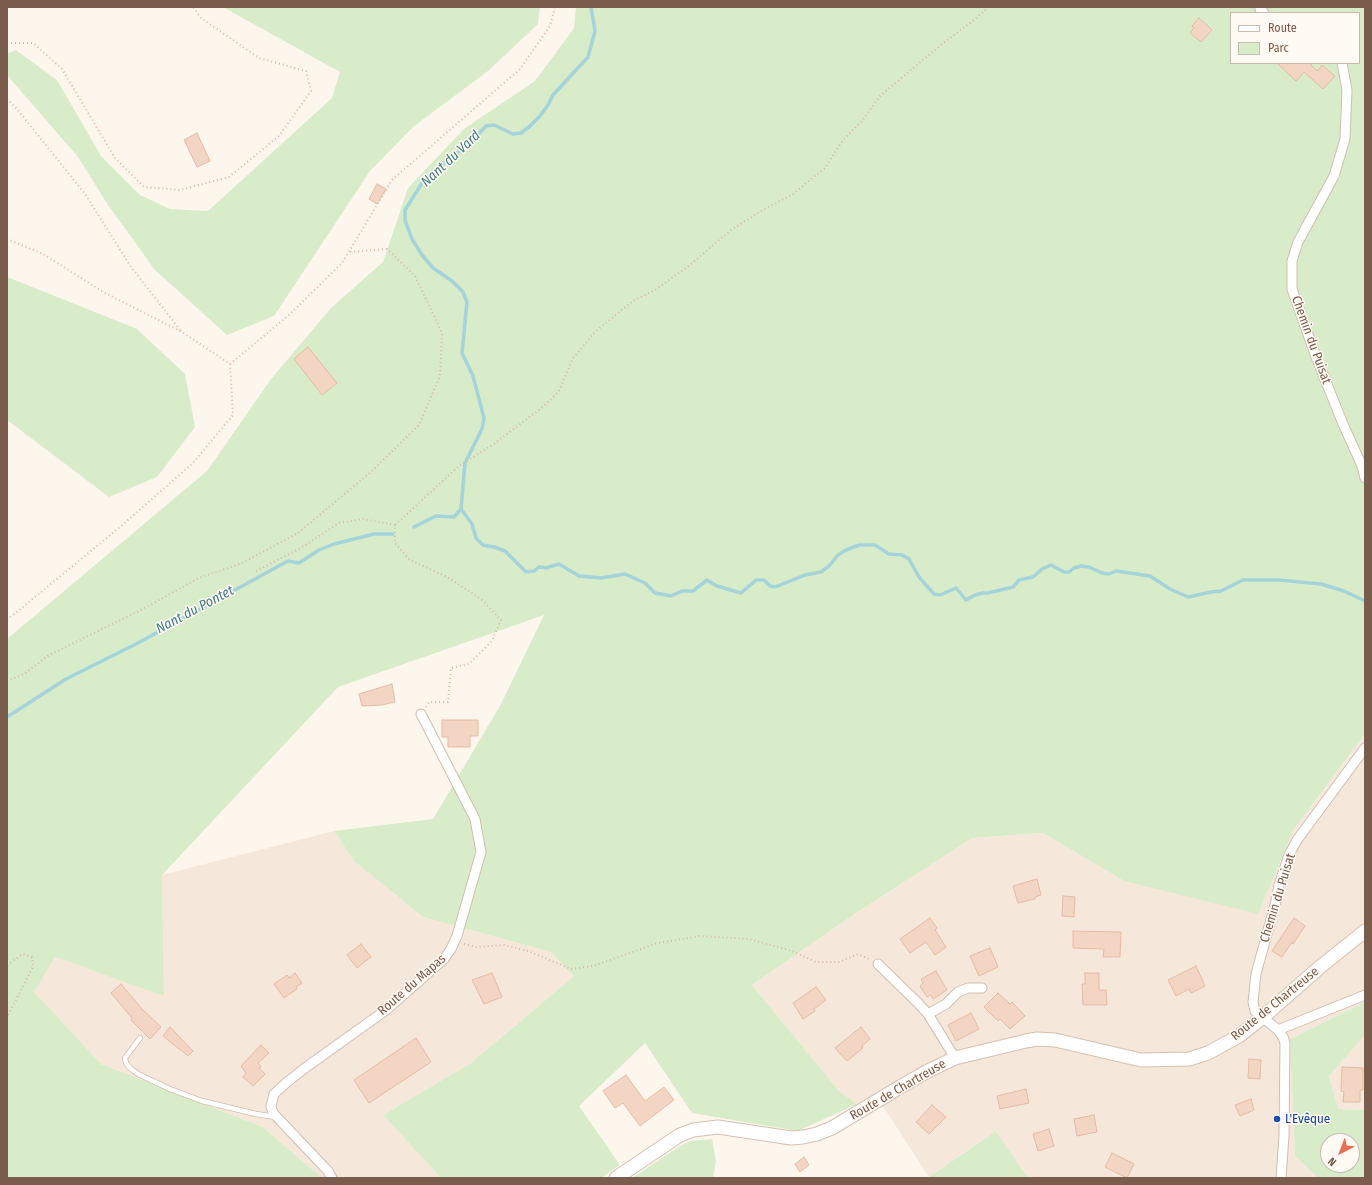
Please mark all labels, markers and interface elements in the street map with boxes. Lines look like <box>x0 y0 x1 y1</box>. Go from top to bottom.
legend <box>1230 12 1360 64</box>
text: Route <box>1268 21 1297 35</box>
text: Parc <box>1268 41 1289 55</box>
water label: Nant du Vard <box>418 127 484 191</box>
street label: Chemin du Puisat <box>1288 294 1334 386</box>
water label: Nant du Pontet <box>153 582 237 638</box>
street label: Chemin du Puisat <box>1257 852 1299 944</box>
street label: Route du Mapas <box>375 951 449 1019</box>
street label: Route de Chartreuse <box>1228 964 1322 1044</box>
street label: Route de Chartreuse <box>847 1056 949 1124</box>
place label: L'Evêque <box>1285 1111 1330 1127</box>
marker: L'Evêque <box>1272 1114 1282 1124</box>
north arrow <box>1320 1133 1360 1173</box>
text: N <box>1326 1155 1339 1169</box>

